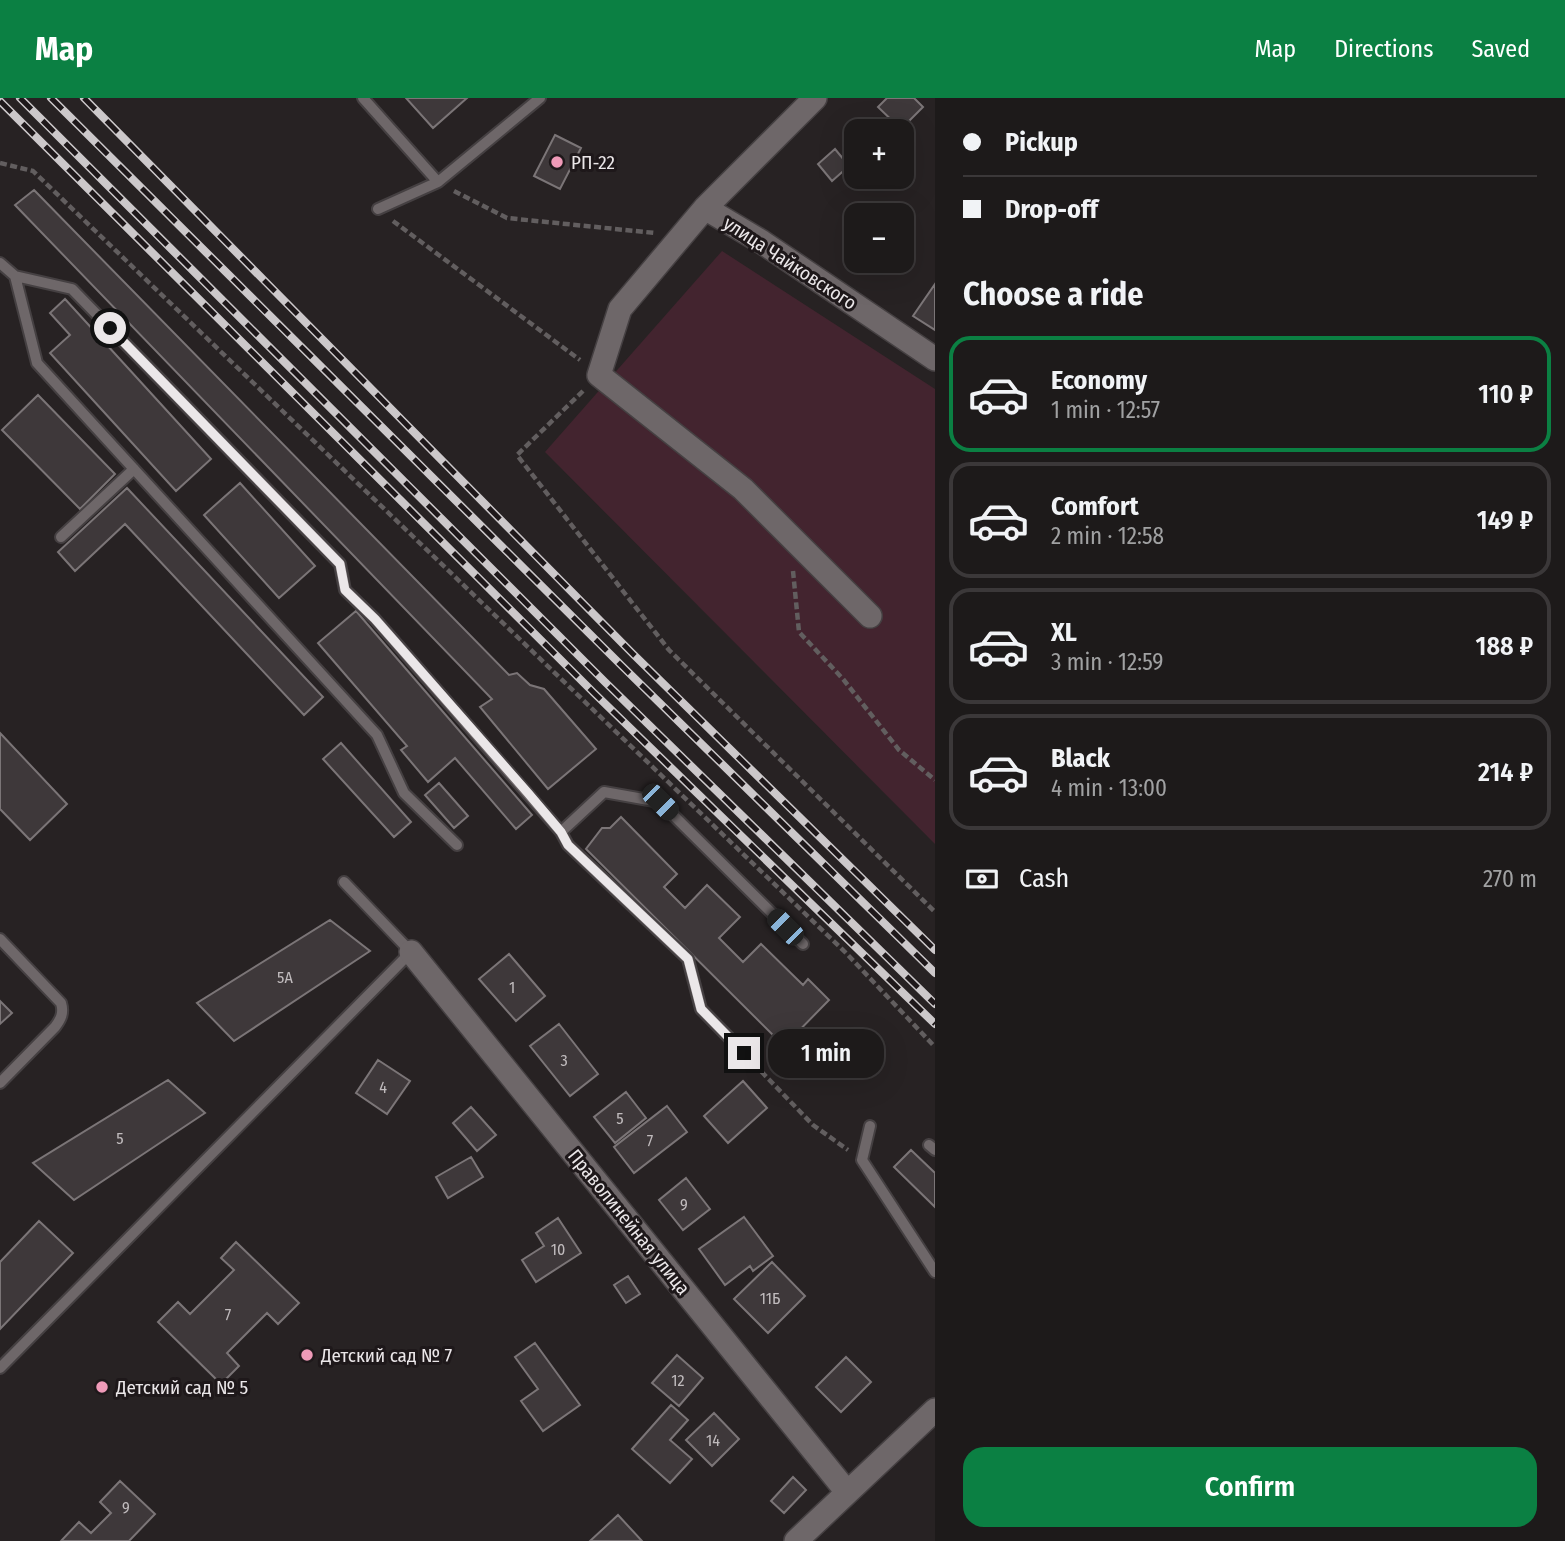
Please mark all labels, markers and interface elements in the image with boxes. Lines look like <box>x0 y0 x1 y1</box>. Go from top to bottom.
text: Map <box>35 29 93 69</box>
text: Map <box>1255 35 1296 63</box>
text: Directions <box>1334 35 1433 63</box>
text: Saved <box>1471 35 1530 63</box>
map controls <box>844 119 914 273</box>
button: + <box>844 119 914 189</box>
text: Pickup <box>1005 127 1078 158</box>
place label: РП-22 <box>571 151 615 174</box>
marker: РП-22 <box>549 154 565 170</box>
text: Drop-off <box>1005 194 1098 225</box>
button: − <box>844 203 914 273</box>
street label: улица Чайковского <box>719 211 861 315</box>
text: Choose a ride <box>963 275 1144 313</box>
route start <box>94 312 126 344</box>
icon: car <box>967 363 1030 426</box>
text: Economy <box>1051 365 1147 396</box>
text: 110 ₽ <box>1478 379 1533 410</box>
text: 1 min · 12:57 <box>1051 396 1160 424</box>
icon: car <box>967 489 1030 552</box>
text: Comfort <box>1051 491 1139 522</box>
text: 149 ₽ <box>1477 505 1533 536</box>
text: 2 min · 12:58 <box>1051 522 1164 550</box>
icon: car <box>967 615 1030 678</box>
text: XL <box>1051 617 1077 648</box>
text: 188 ₽ <box>1476 631 1533 662</box>
text: 3 min · 12:59 <box>1051 648 1164 676</box>
icon: car <box>967 741 1030 804</box>
text: Black <box>1051 743 1110 774</box>
text: 214 ₽ <box>1478 757 1533 788</box>
text: 4 min · 13:00 <box>1051 774 1167 802</box>
car <box>638 780 683 824</box>
icon: cash <box>963 860 1001 898</box>
text: Cash <box>1019 863 1069 894</box>
text: 270 m <box>1483 865 1537 893</box>
car <box>763 905 808 949</box>
house number: 5А <box>277 968 293 987</box>
house number: 1 <box>509 978 515 997</box>
callout: 1 min <box>768 1028 884 1077</box>
route end <box>728 1037 760 1069</box>
text: 1 min <box>801 1039 851 1067</box>
house number: 3 <box>560 1051 568 1070</box>
house number: 4 <box>379 1078 387 1097</box>
house number: 5 <box>616 1109 624 1128</box>
house number: 5 <box>116 1129 124 1148</box>
house number: 7 <box>647 1131 654 1150</box>
street label: Праволинейная улица <box>563 1145 695 1299</box>
house number: 9 <box>680 1195 688 1214</box>
house number: 10 <box>551 1240 565 1259</box>
house number: 11Б <box>760 1289 780 1308</box>
house number: 7 <box>225 1305 232 1324</box>
place label: Детский сад № 7 <box>320 1344 453 1367</box>
marker: Детский сад № 7 <box>299 1347 315 1363</box>
house number: 12 <box>671 1371 685 1390</box>
place label: Детский сад № 5 <box>115 1376 248 1399</box>
marker: Детский сад № 5 <box>94 1379 110 1395</box>
house number: 14 <box>706 1431 720 1450</box>
button: Confirm <box>963 1447 1537 1527</box>
house number: 9 <box>122 1498 130 1517</box>

